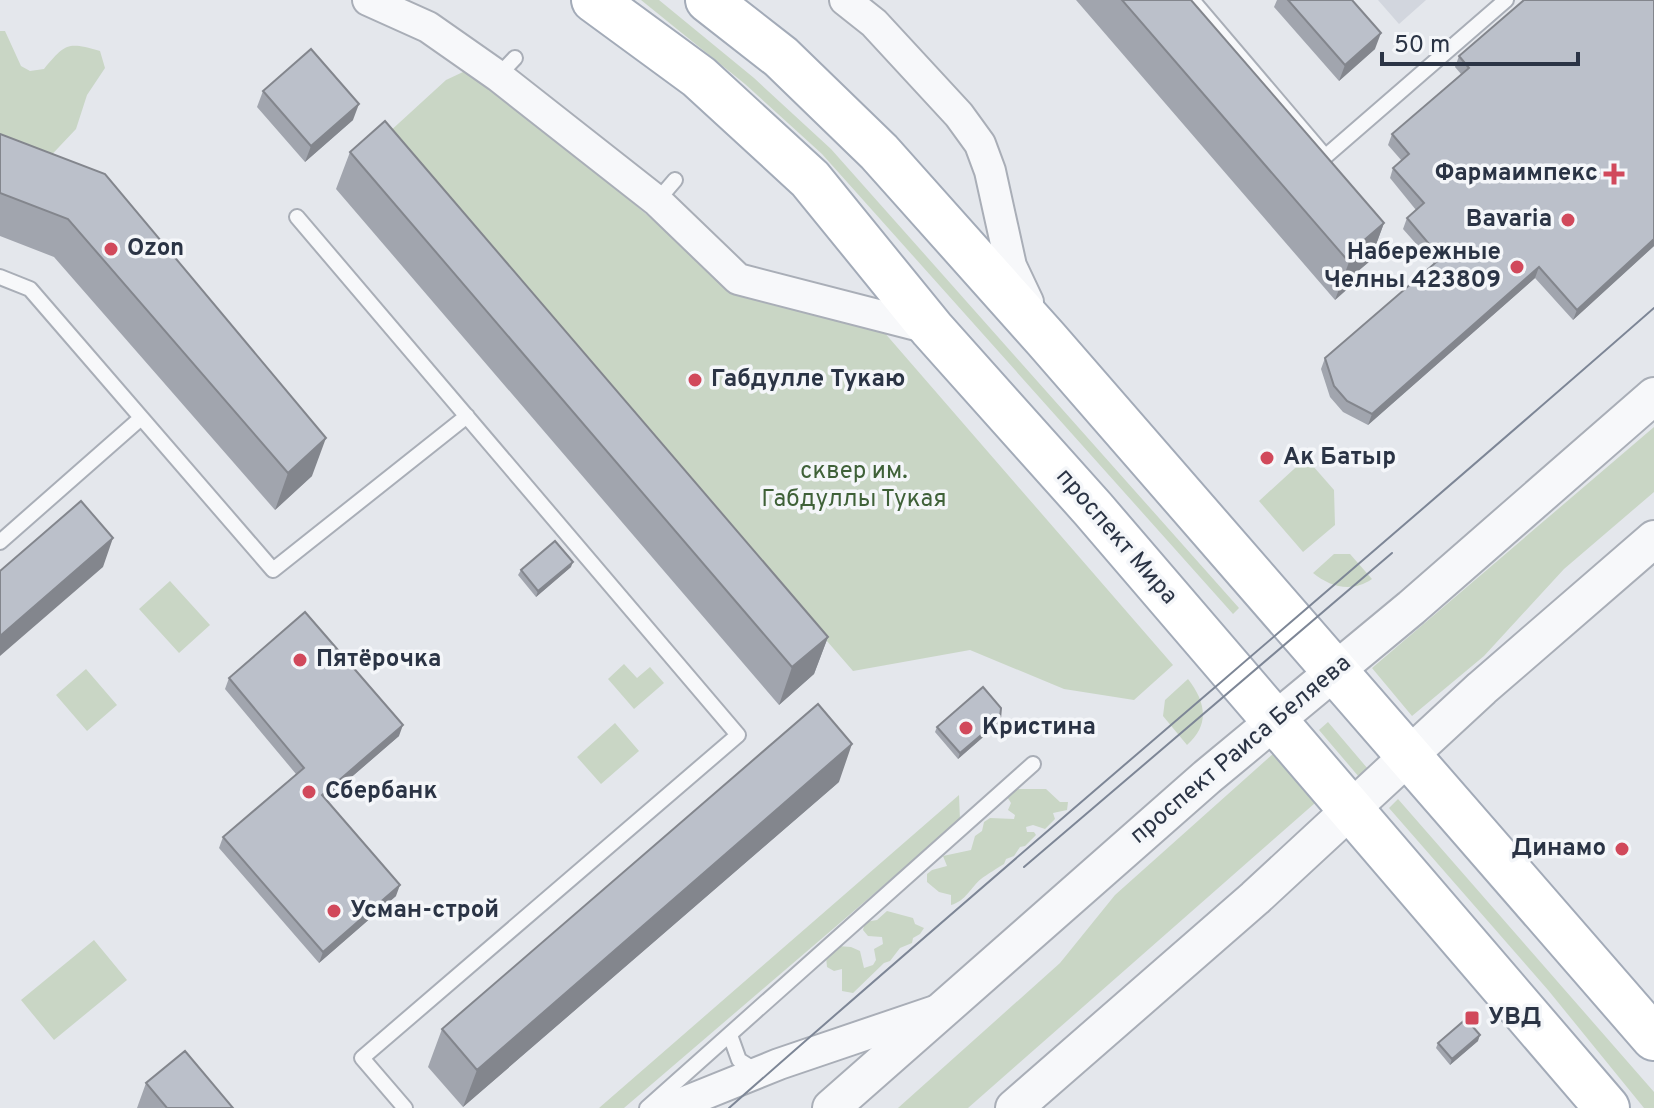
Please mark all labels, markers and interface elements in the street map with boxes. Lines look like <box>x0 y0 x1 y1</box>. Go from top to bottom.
scale bar <box>1382 16 1578 66</box>
text: 50 m <box>1394 31 1450 61</box>
place label: Фармаимпекс <box>1435 159 1598 189</box>
marker: Фармаимпекс <box>1605 165 1623 183</box>
place label: Bavaria <box>1466 205 1552 235</box>
marker: Bavaria <box>1559 211 1577 229</box>
place label: Ozon <box>127 234 184 264</box>
place label: Набережные Челны 423809 <box>1324 238 1501 296</box>
marker: Ozon <box>102 240 120 258</box>
marker: Набережные Челны 423809 <box>1508 258 1526 276</box>
place label: Габдулле Тукаю <box>711 365 905 395</box>
marker: Габдулле Тукаю <box>686 371 704 389</box>
place label: Ак Батыр <box>1283 443 1396 473</box>
marker: Ак Батыр <box>1258 449 1276 467</box>
park label: сквер им. Габдуллы Тукая <box>761 457 947 515</box>
street label: проспект Мира <box>1049 463 1183 611</box>
place label: Пятёрочка <box>316 645 441 675</box>
street label: проспект Раиса Беляева <box>1124 649 1358 851</box>
marker: Пятёрочка <box>291 651 309 669</box>
place label: Кристина <box>982 713 1096 743</box>
marker: Кристина <box>957 719 975 737</box>
place label: Сбербанк <box>325 777 438 807</box>
marker: Сбербанк <box>300 783 318 801</box>
place label: Динамо <box>1511 834 1606 864</box>
marker: Динамо <box>1613 840 1631 858</box>
place label: Усман-строй <box>350 896 499 926</box>
marker: Усман-строй <box>325 902 343 920</box>
place label: УВД <box>1488 1003 1541 1033</box>
marker: УВД <box>1463 1009 1481 1027</box>

